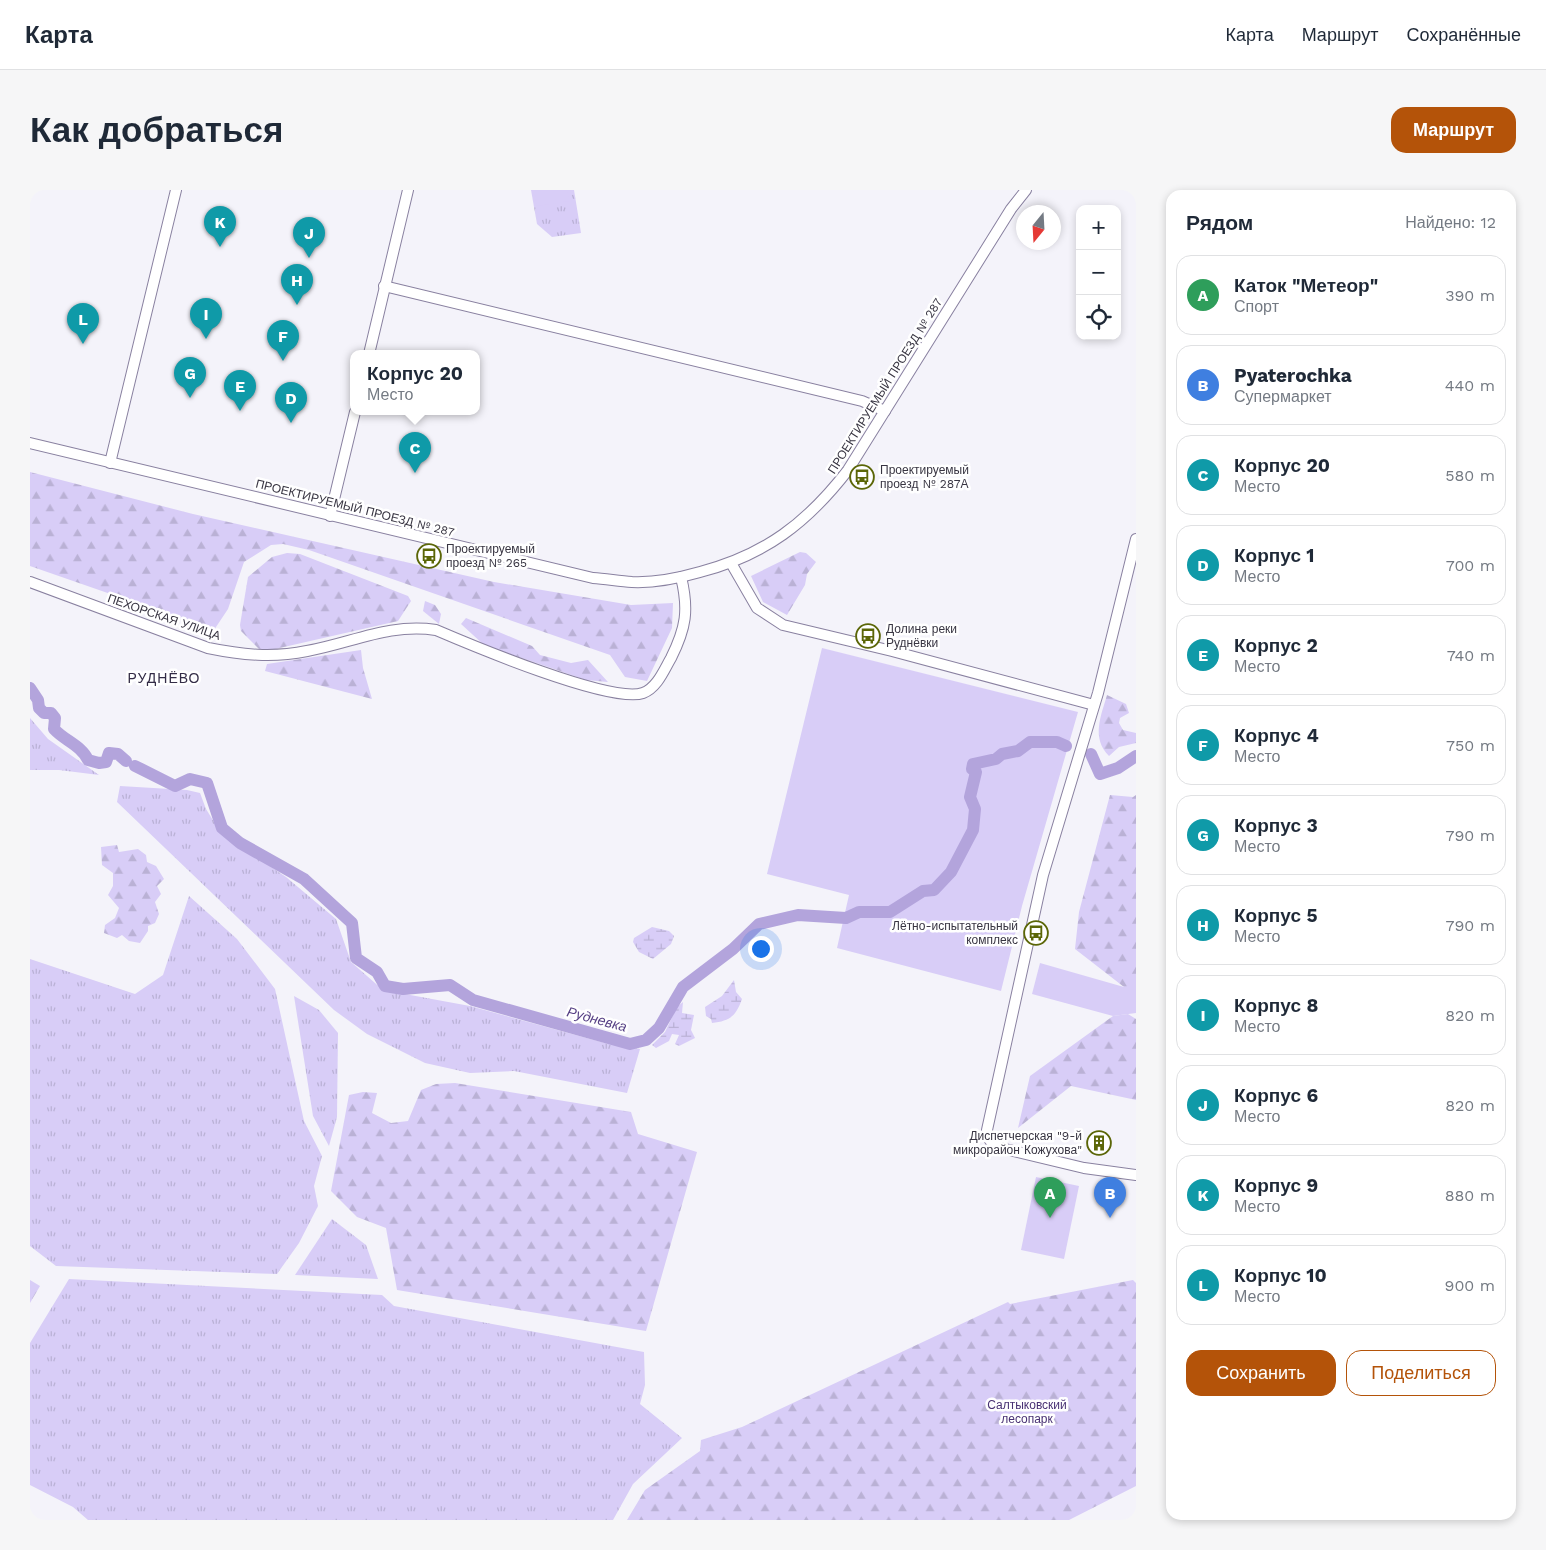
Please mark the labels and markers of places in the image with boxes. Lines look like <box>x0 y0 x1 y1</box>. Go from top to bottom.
pin: K <box>204 206 236 247</box>
pin: J <box>293 217 325 258</box>
pin: H <box>281 264 313 305</box>
pin: I <box>190 298 222 339</box>
pin: L <box>67 303 99 344</box>
pin: F <box>267 320 299 361</box>
pin: G <box>174 357 206 398</box>
pin: E <box>224 370 256 411</box>
pin: D <box>275 382 307 423</box>
pin: C <box>399 432 431 473</box>
place label: Проектируемый проезд № 287А <box>880 463 969 491</box>
bus stop icon: Проектируемый проезд № 287А <box>849 464 875 490</box>
place label: Проектируемый проезд № 265 <box>446 542 535 570</box>
bus stop icon: Проектируемый проезд № 265 <box>416 543 442 569</box>
place label: Долина реки Руднёвки <box>886 622 957 650</box>
bus stop icon: Долина реки Руднёвки <box>855 623 881 649</box>
place label: Лётно-испытательный комплекс <box>892 919 1018 947</box>
bus stop icon: Лётно-испытательный комплекс <box>1023 920 1049 946</box>
place label: Диспетчерская "9-й микрорайон Кожухова" <box>953 1129 1082 1157</box>
building icon: Диспетчерская "9-й микрорайон Кожухова" <box>1086 1130 1112 1156</box>
pin: A <box>1034 1177 1066 1218</box>
pin: B <box>1094 1177 1126 1218</box>

